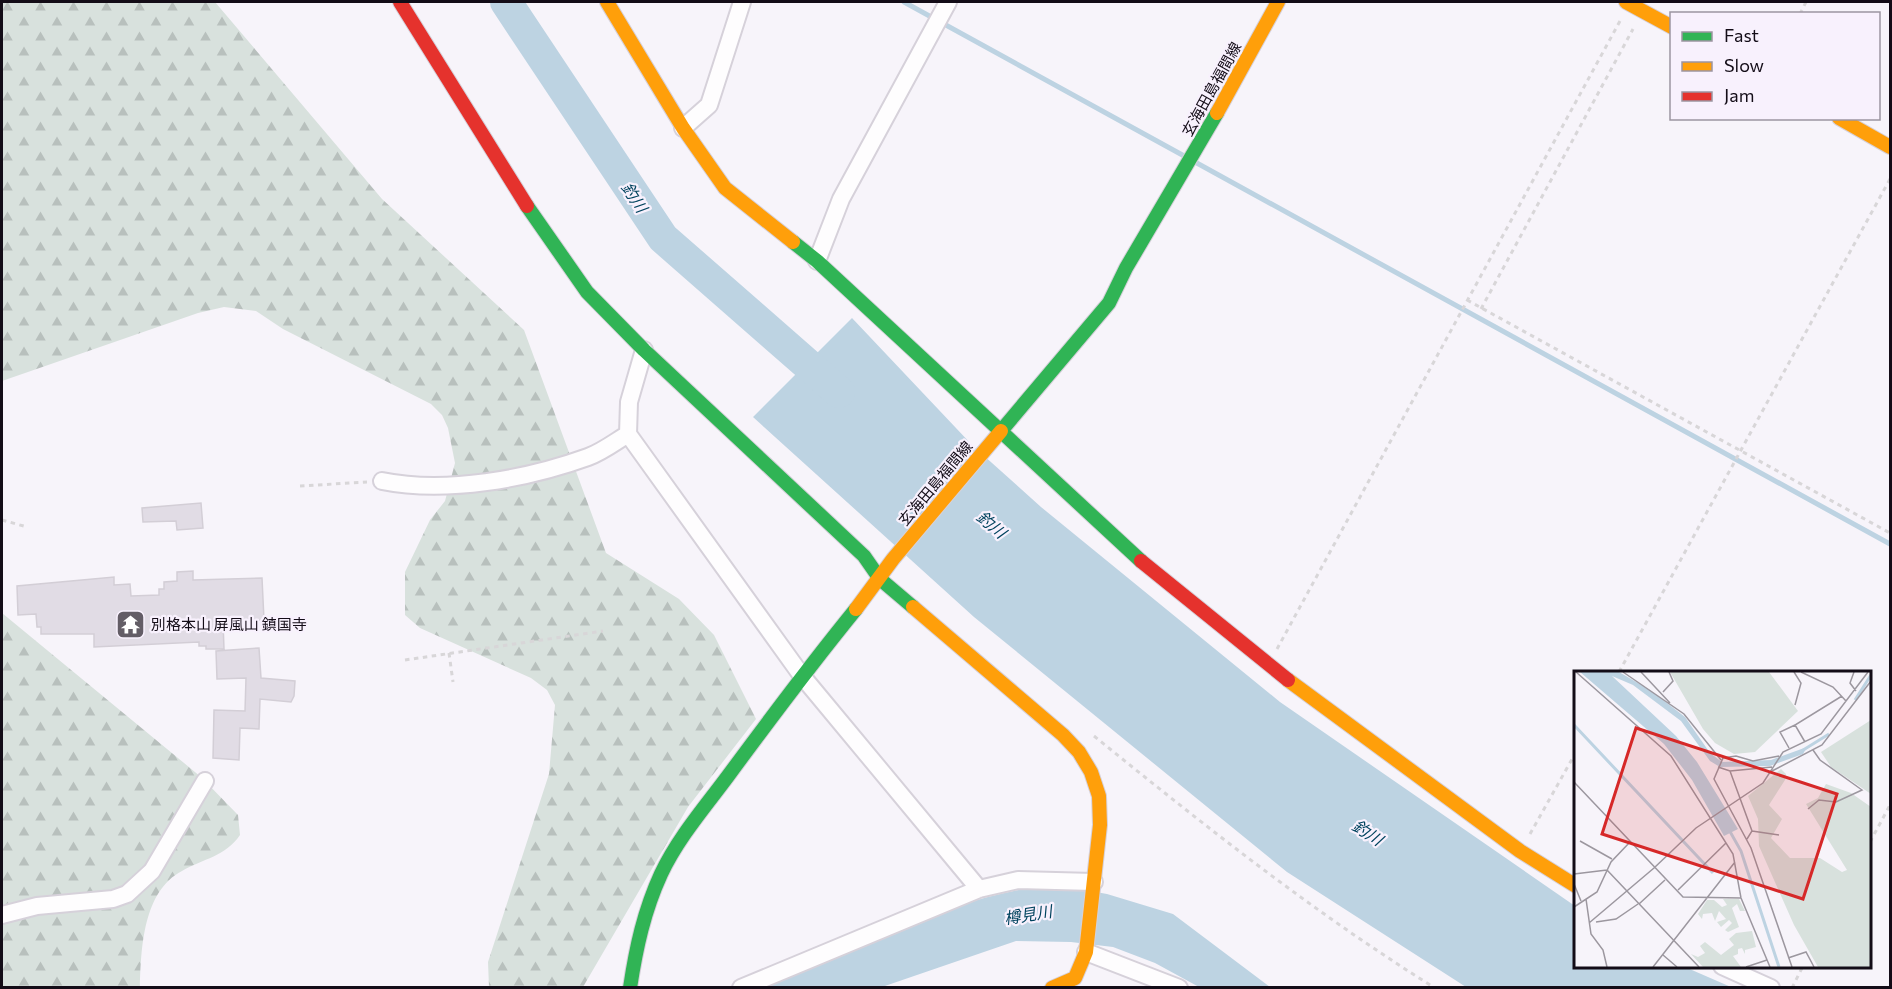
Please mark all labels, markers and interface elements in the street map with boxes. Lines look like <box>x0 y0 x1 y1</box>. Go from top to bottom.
legend <box>1670 12 1880 120</box>
text: Fast <box>1724 24 1759 46</box>
street label: 玄海田島福間線 <box>1178 39 1244 139</box>
text: Slow <box>1724 54 1764 76</box>
text: Jam <box>1724 84 1754 106</box>
water label: 釣川 <box>618 178 653 217</box>
street label: 玄海田島福間線 <box>894 437 976 529</box>
water label: 釣川 <box>974 506 1012 543</box>
temple icon: 別格本山 屏風山 鎮国寺 <box>114 608 146 640</box>
place label: 別格本山 屏風山 鎮国寺 <box>151 615 307 633</box>
inset map <box>1574 671 1871 968</box>
water label: 釣川 <box>1349 815 1388 850</box>
water label: 樽見川 <box>1003 901 1055 927</box>

